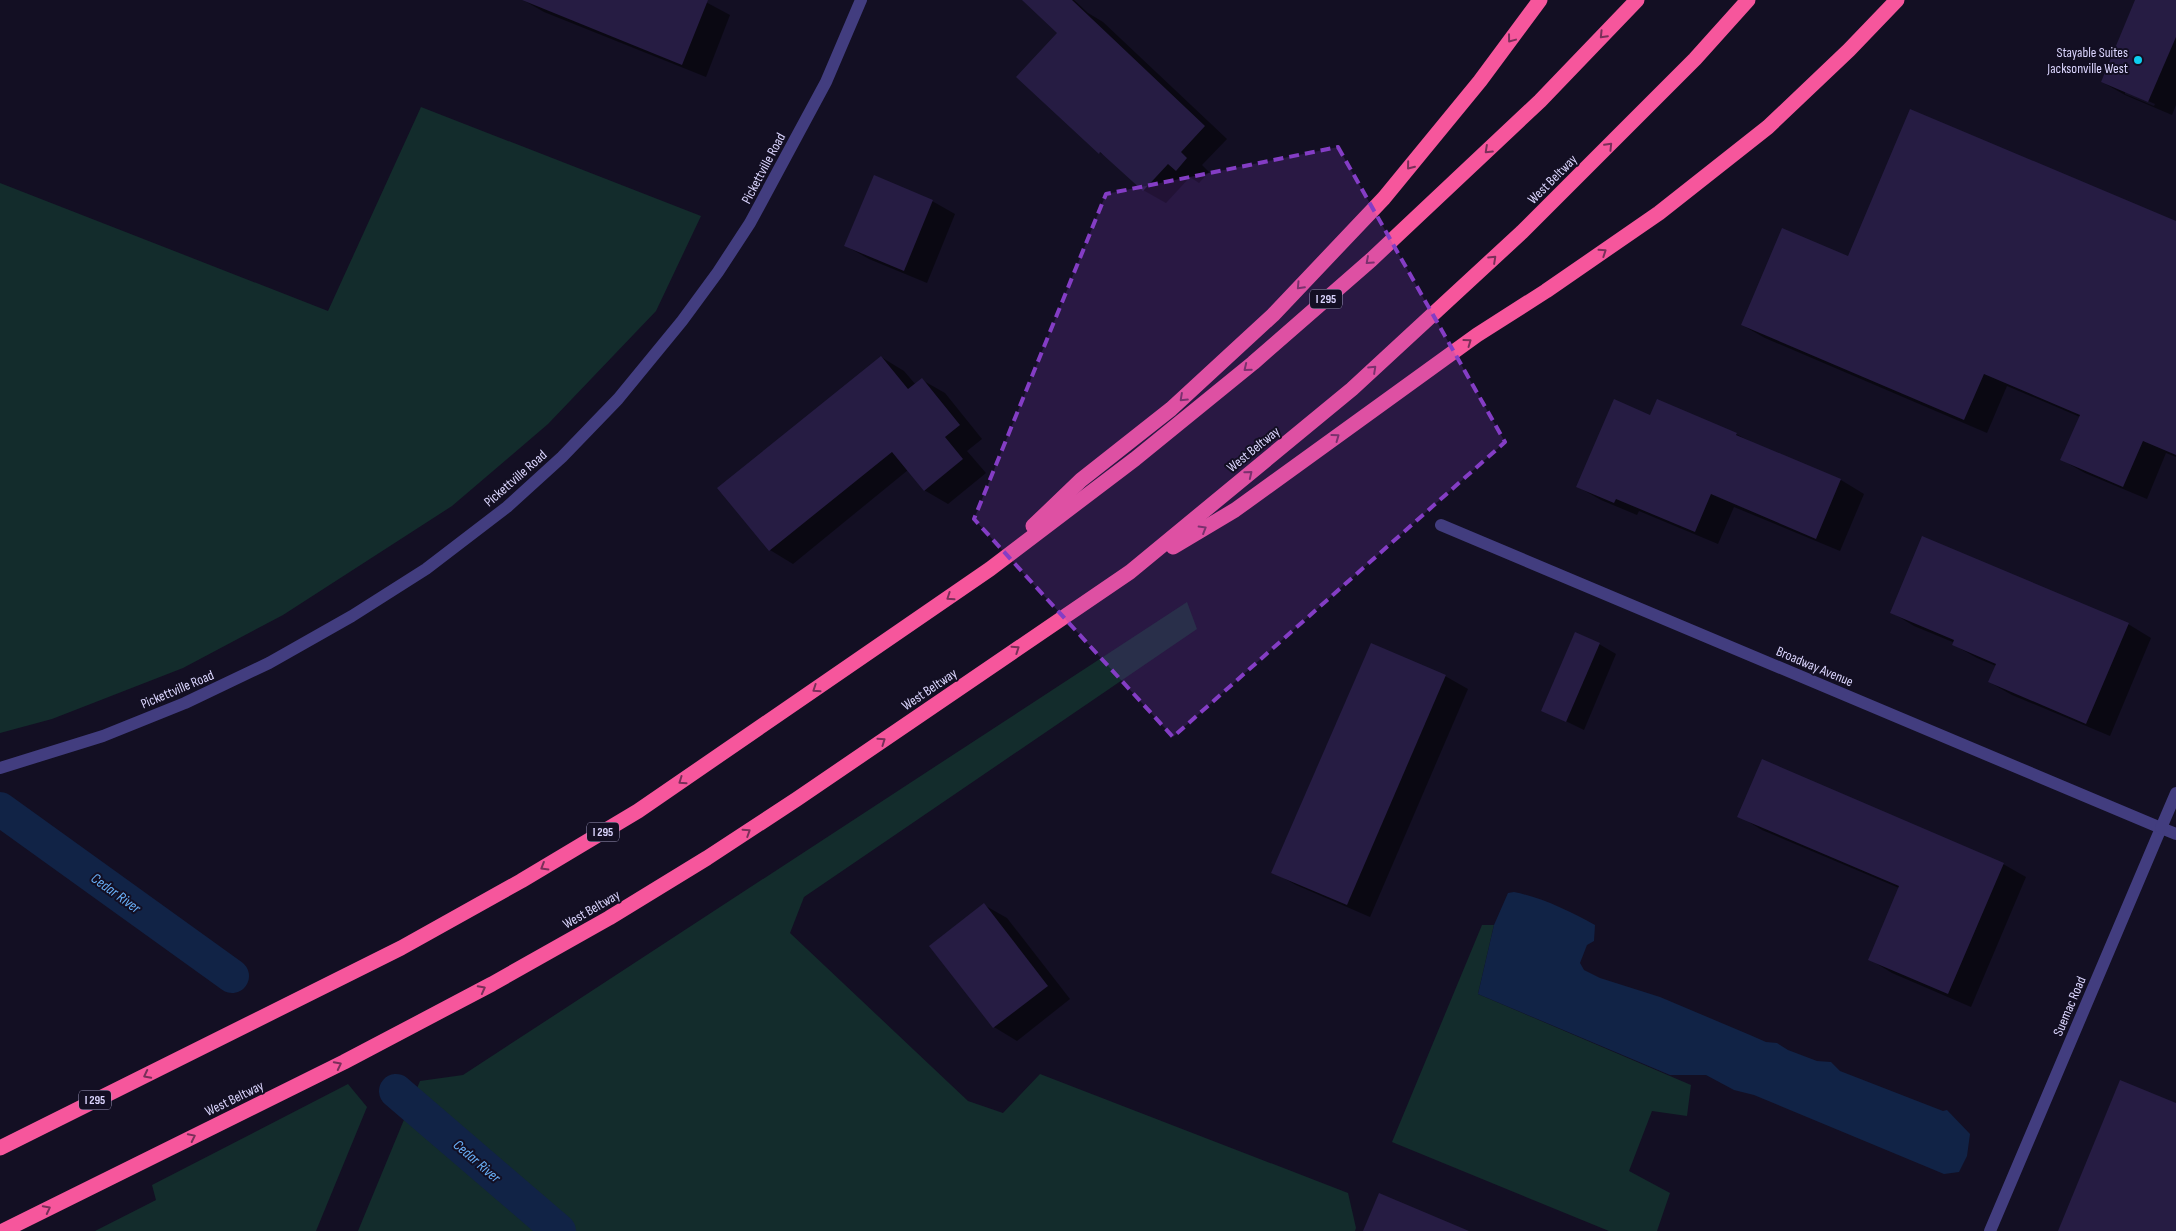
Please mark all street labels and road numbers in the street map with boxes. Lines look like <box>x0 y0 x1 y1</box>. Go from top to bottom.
street label: Pickettville Road <box>738 130 789 207</box>
street label: West Beltway <box>1524 151 1581 208</box>
road number: I 295 <box>1310 290 1342 308</box>
street label: West Beltway <box>1223 423 1284 476</box>
street label: Pickettville Road <box>480 446 550 510</box>
street label: Broadway Avenue <box>1774 643 1856 690</box>
street label: West Beltway <box>898 664 961 714</box>
street label: Pickettville Road <box>138 666 216 712</box>
road number: I 295 <box>587 822 619 842</box>
street label: West Beltway <box>560 886 623 933</box>
street label: Suemac Road <box>2049 974 2090 1039</box>
street label: West Beltway <box>202 1077 267 1120</box>
road number: I 295 <box>79 1090 111 1110</box>

